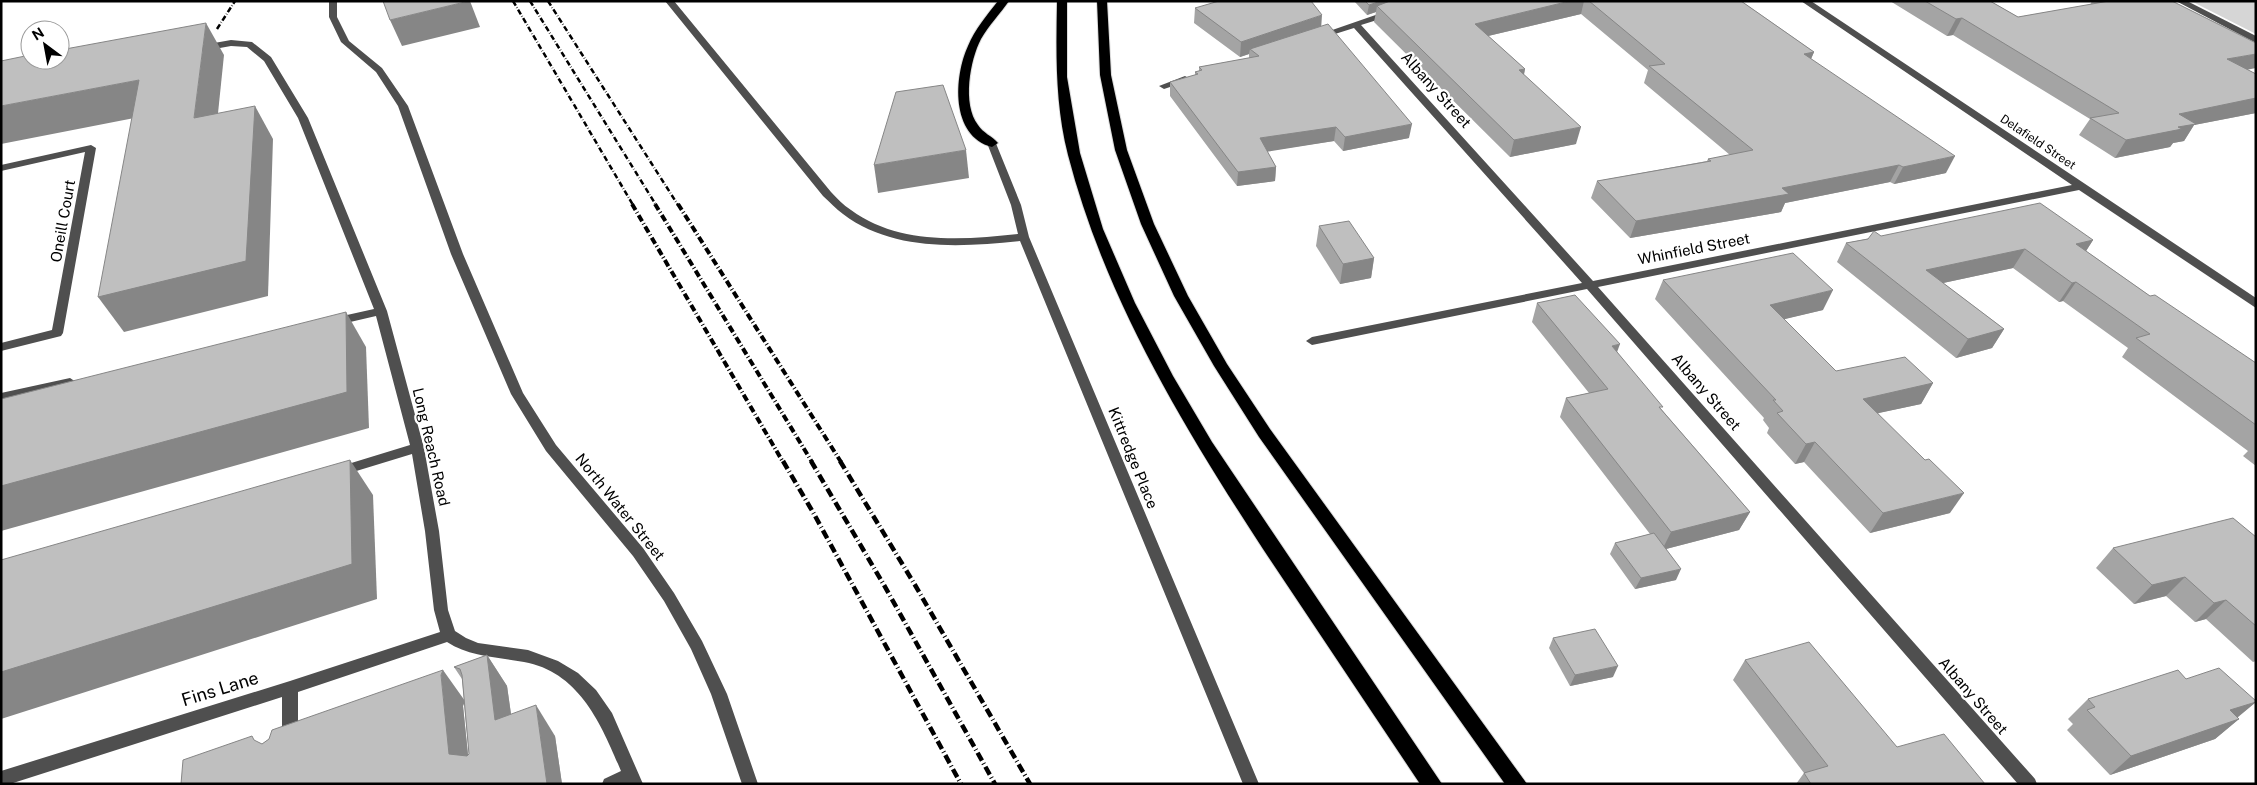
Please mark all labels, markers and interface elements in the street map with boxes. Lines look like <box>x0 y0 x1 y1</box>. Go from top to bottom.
north arrow <box>20 20 70 70</box>
text: N <box>29 24 47 44</box>
street label: Albany Street <box>1398 48 1475 131</box>
street label: Delafield Street <box>1998 112 2079 173</box>
street label: Oneill Court <box>47 178 78 263</box>
street label: Whinfield Street <box>1636 229 1752 268</box>
street label: Albany Street <box>1668 350 1744 434</box>
street label: Long Reach Road <box>410 386 453 508</box>
street label: Kittredge Place <box>1105 405 1162 511</box>
street label: North Water Street <box>572 450 669 564</box>
street label: Albany Street <box>1935 654 2011 738</box>
street label: Fins Lane <box>179 667 261 710</box>

